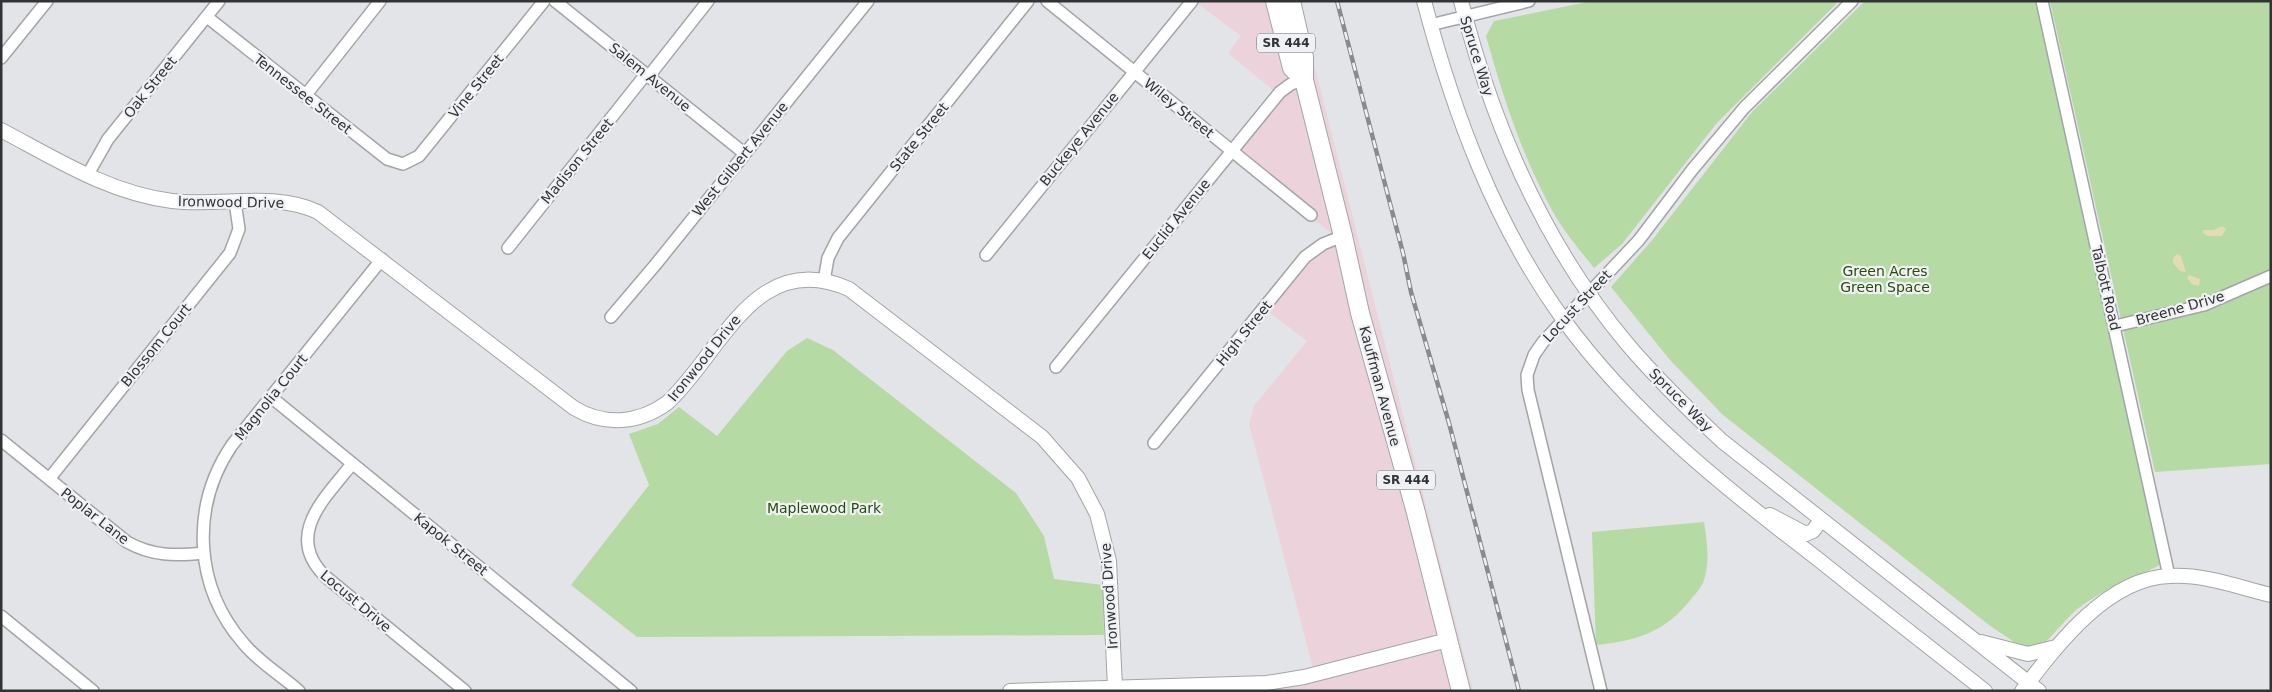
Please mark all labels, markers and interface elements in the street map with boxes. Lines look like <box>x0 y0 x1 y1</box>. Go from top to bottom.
street label: Spruce Way <box>1457 14 1497 98</box>
road number: SR 444 <box>1257 34 1315 52</box>
street label: Salem Avenue <box>606 39 694 115</box>
street label: Tennessee Street <box>250 50 356 138</box>
street label: Vine Street <box>445 50 507 121</box>
street label: Oak Street <box>120 53 180 121</box>
street label: Wiley Street <box>1141 75 1218 141</box>
street label: Buckeye Avenue <box>1036 89 1122 189</box>
street label: West Gilbert Avenue <box>689 99 791 219</box>
street label: State Street <box>886 99 952 175</box>
street label: Madison Street <box>538 115 617 207</box>
street label: Euclid Avenue <box>1139 176 1213 262</box>
street label: Ironwood Drive <box>178 193 284 211</box>
street label: Talbott Road <box>2088 243 2124 332</box>
park label: Green Acres Green Space <box>1840 263 1930 295</box>
street label: Locust Street <box>1540 266 1615 345</box>
street label: Breene Drive <box>2134 288 2226 328</box>
street label: High Street <box>1213 297 1275 369</box>
street label: Blossom Court <box>118 300 195 390</box>
street label: Ironwood Drive <box>664 312 744 404</box>
street label: Kauffman Avenue <box>1356 324 1404 448</box>
street label: Magnolia Court <box>231 350 311 443</box>
street label: Spruce Way <box>1646 365 1716 435</box>
road number: SR 444 <box>1377 470 1435 490</box>
street label: Poplar Lane <box>58 484 132 548</box>
park label: Maplewood Park <box>767 500 882 516</box>
street label: Kapok Street <box>411 509 491 579</box>
street label: Ironwood Drive <box>1097 542 1121 650</box>
street label: Locust Drive <box>317 567 395 635</box>

